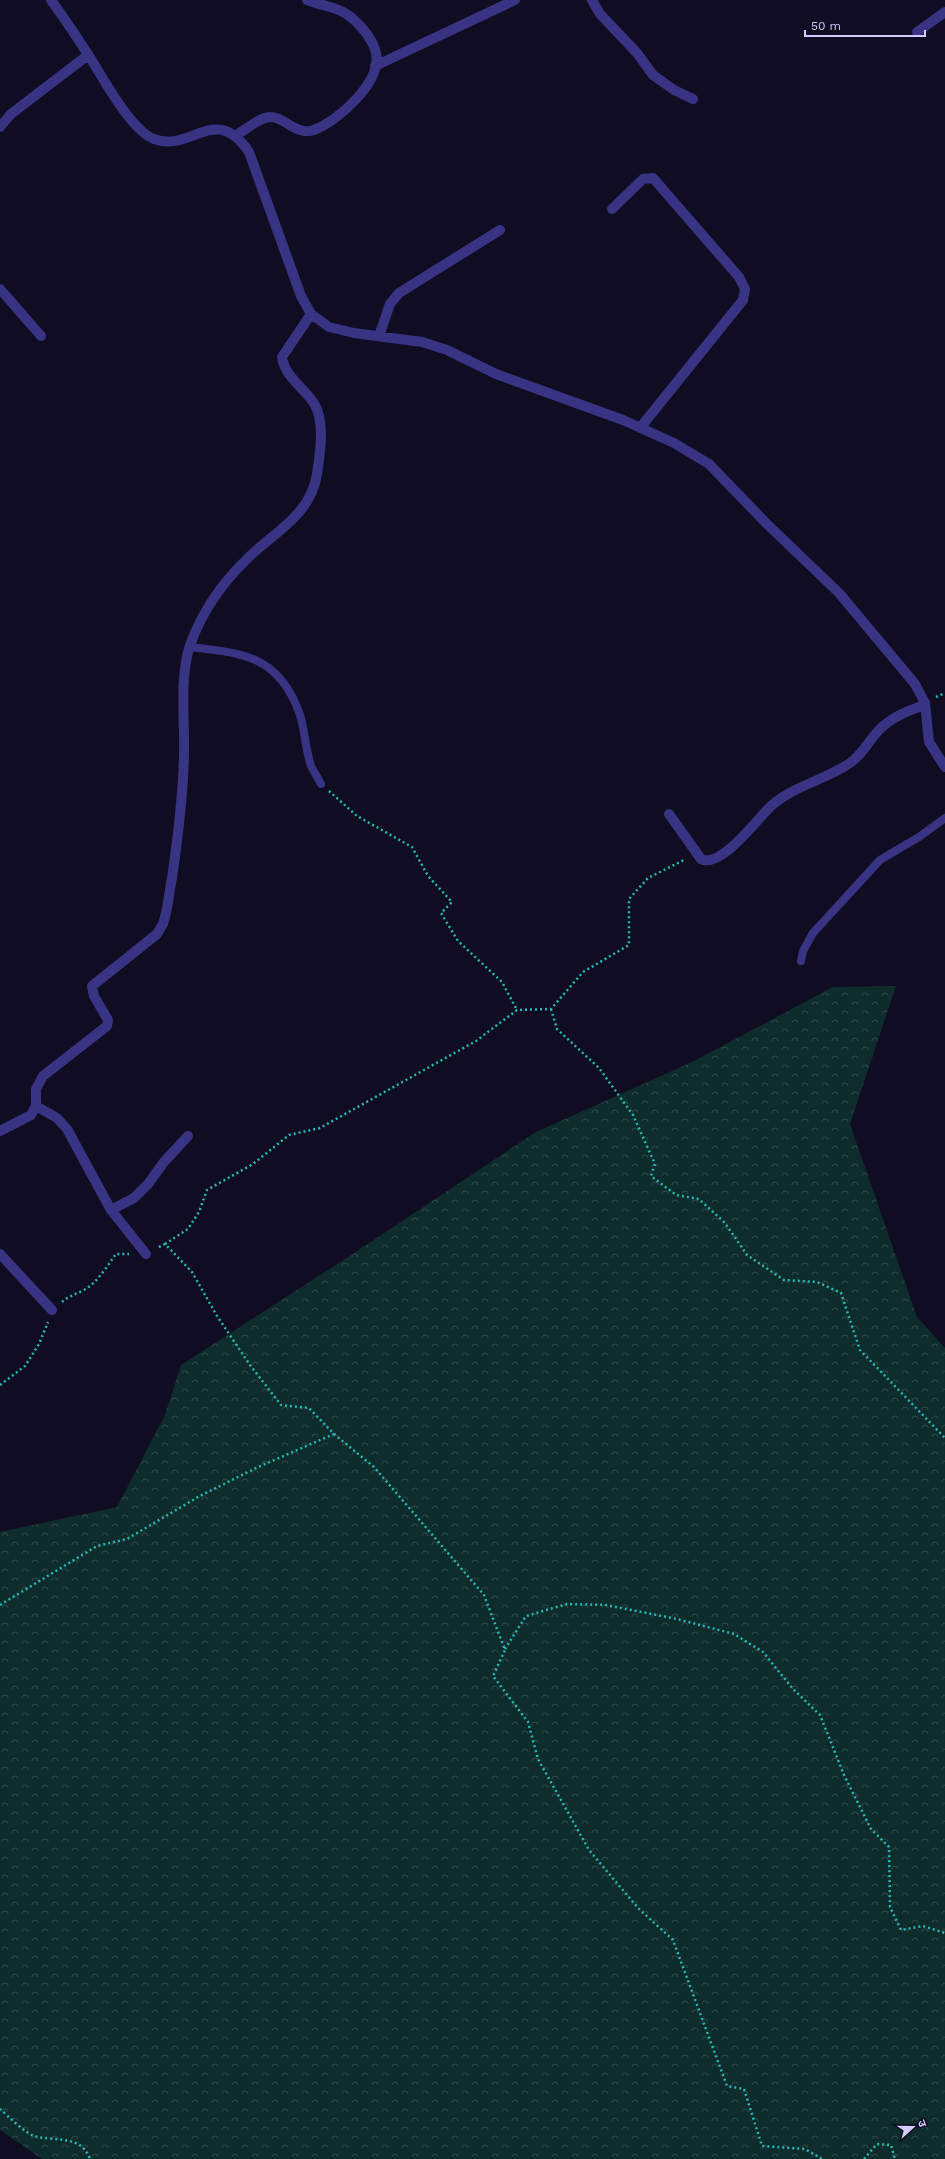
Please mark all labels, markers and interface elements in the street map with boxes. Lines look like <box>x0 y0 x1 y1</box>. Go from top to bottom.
scale bar <box>805 12 925 38</box>
text: 50 m <box>811 19 841 33</box>
north arrow <box>893 2107 933 2147</box>
text: उ <box>915 2118 929 2129</box>

